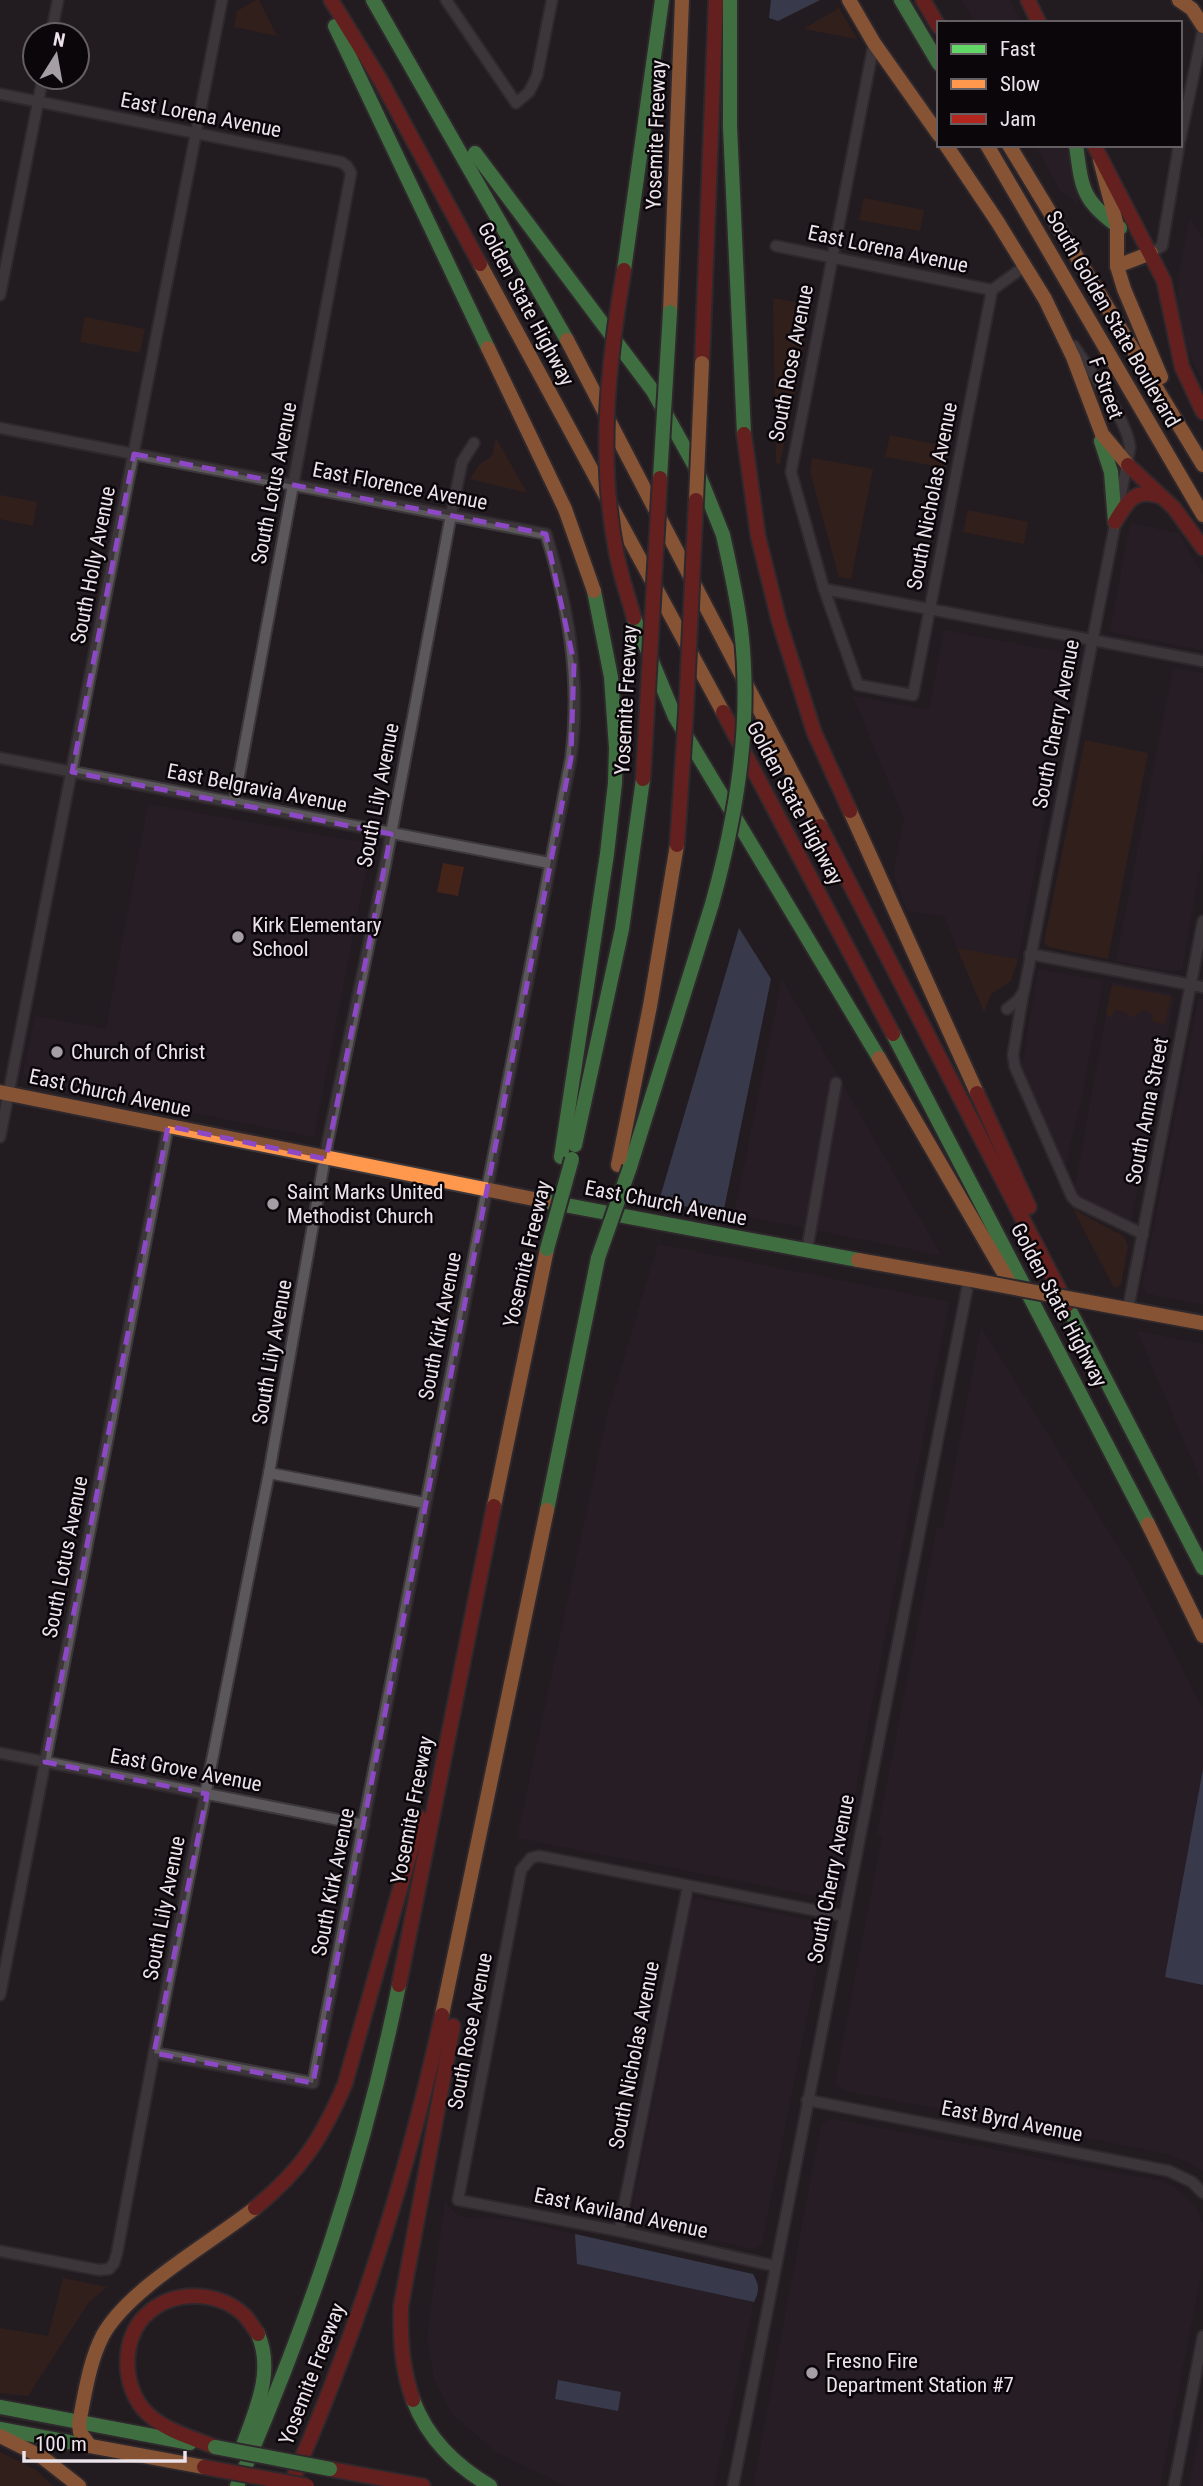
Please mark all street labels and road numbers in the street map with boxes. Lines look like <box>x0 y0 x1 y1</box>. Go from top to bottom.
street label: Yosemite Freeway <box>641 59 671 210</box>
street label: East Lorena Avenue <box>119 88 284 142</box>
street label: South Golden State Boulevard <box>1041 206 1185 432</box>
street label: Golden State Highway <box>473 218 579 390</box>
street label: East Lorena Avenue <box>806 220 970 278</box>
street label: South Rose Avenue <box>764 282 818 443</box>
street label: F Street <box>1084 354 1128 422</box>
street label: South Lotus Avenue <box>247 400 302 566</box>
street label: South Nicholas Avenue <box>902 400 962 592</box>
street label: East Florence Avenue <box>311 457 490 515</box>
street label: South Holly Avenue <box>66 484 120 646</box>
street label: Yosemite Freeway <box>610 624 642 775</box>
street label: South Cherry Avenue <box>1028 637 1084 811</box>
street label: Golden State Highway <box>742 717 848 889</box>
street label: South Lily Avenue <box>352 721 404 869</box>
street label: East Belgravia Avenue <box>165 759 349 817</box>
street label: South Anna Street <box>1121 1035 1173 1187</box>
street label: East Church Avenue <box>27 1064 193 1122</box>
street label: East Church Avenue <box>583 1176 749 1231</box>
street label: Yosemite Freeway <box>498 1178 556 1330</box>
street label: Golden State Highway <box>1006 1219 1112 1391</box>
street label: South Kirk Avenue <box>414 1250 466 1402</box>
street label: South Lily Avenue <box>247 1278 297 1426</box>
street label: South Lotus Avenue <box>38 1474 93 1640</box>
street label: Yosemite Freeway <box>386 1734 438 1886</box>
street label: East Grove Avenue <box>108 1744 264 1797</box>
street label: South Cherry Avenue <box>803 1792 859 1966</box>
street label: South Kirk Avenue <box>307 1806 359 1958</box>
street label: South Lily Avenue <box>138 1834 190 1982</box>
street label: South Rose Avenue <box>443 1950 497 2111</box>
street label: South Nicholas Avenue <box>604 1959 664 2151</box>
street label: East Byrd Avenue <box>939 2096 1085 2146</box>
street label: East Kaviland Avenue <box>532 2183 710 2243</box>
street label: Yosemite Freeway <box>274 2300 350 2448</box>

